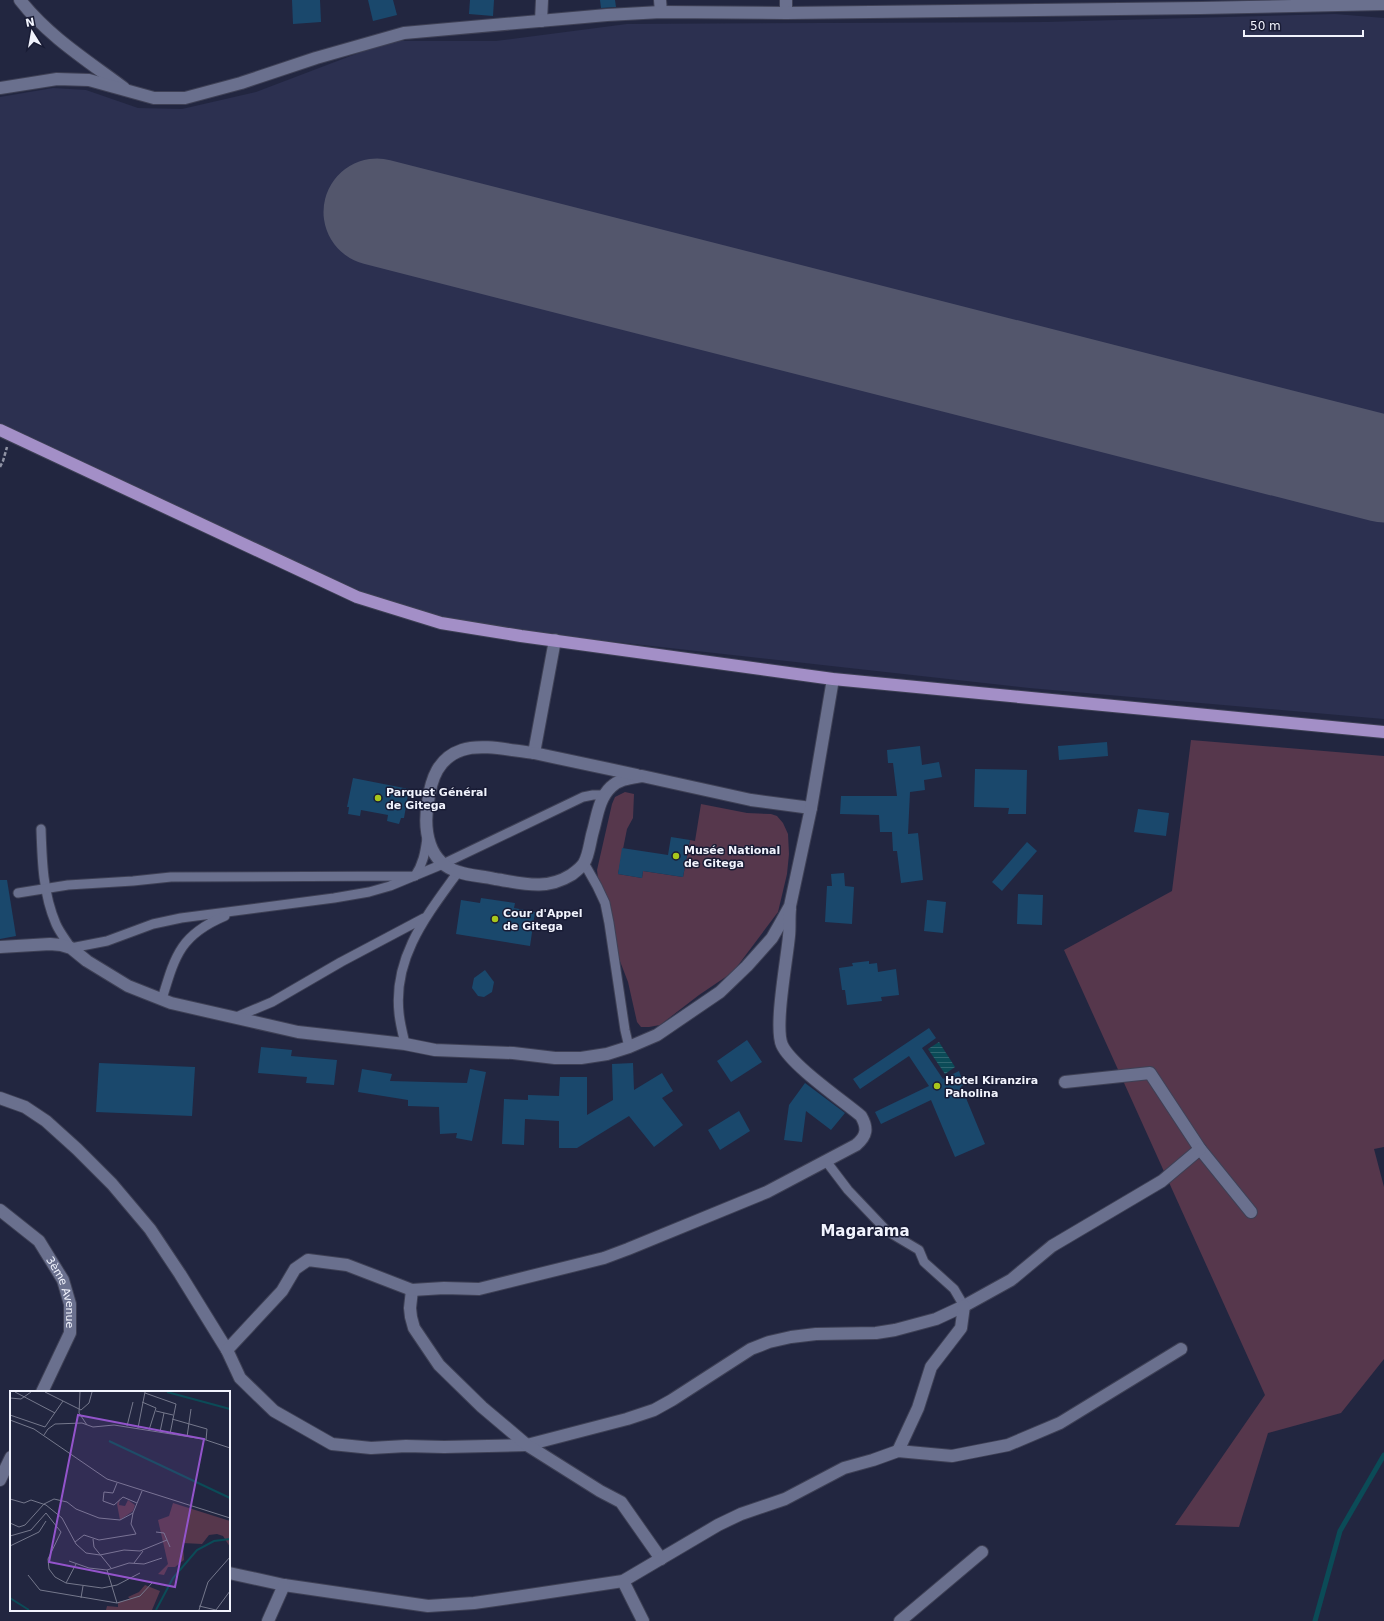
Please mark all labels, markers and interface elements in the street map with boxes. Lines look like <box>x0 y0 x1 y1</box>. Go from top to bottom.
north arrow <box>12 12 52 52</box>
scale bar <box>1244 12 1363 38</box>
text: N <box>24 15 36 30</box>
text: 50 m <box>1250 19 1281 33</box>
place label: Parquet Général de Gitega <box>386 786 487 812</box>
marker: Parquet Général de Gitega <box>373 793 383 803</box>
place label: Musée National de Gitega <box>684 844 780 870</box>
marker: Musée National de Gitega <box>671 851 681 861</box>
place label: Cour d'Appel de Gitega <box>503 907 582 933</box>
marker: Cour d'Appel de Gitega <box>490 914 500 924</box>
place label: Hotel Kiranzira Paholina <box>945 1074 1038 1100</box>
marker: Hotel Kiranzira Paholina <box>932 1081 942 1091</box>
district label: Magarama <box>820 1222 910 1240</box>
street label: 3ème Avenue <box>44 1254 77 1328</box>
inset map <box>10 1391 230 1611</box>

